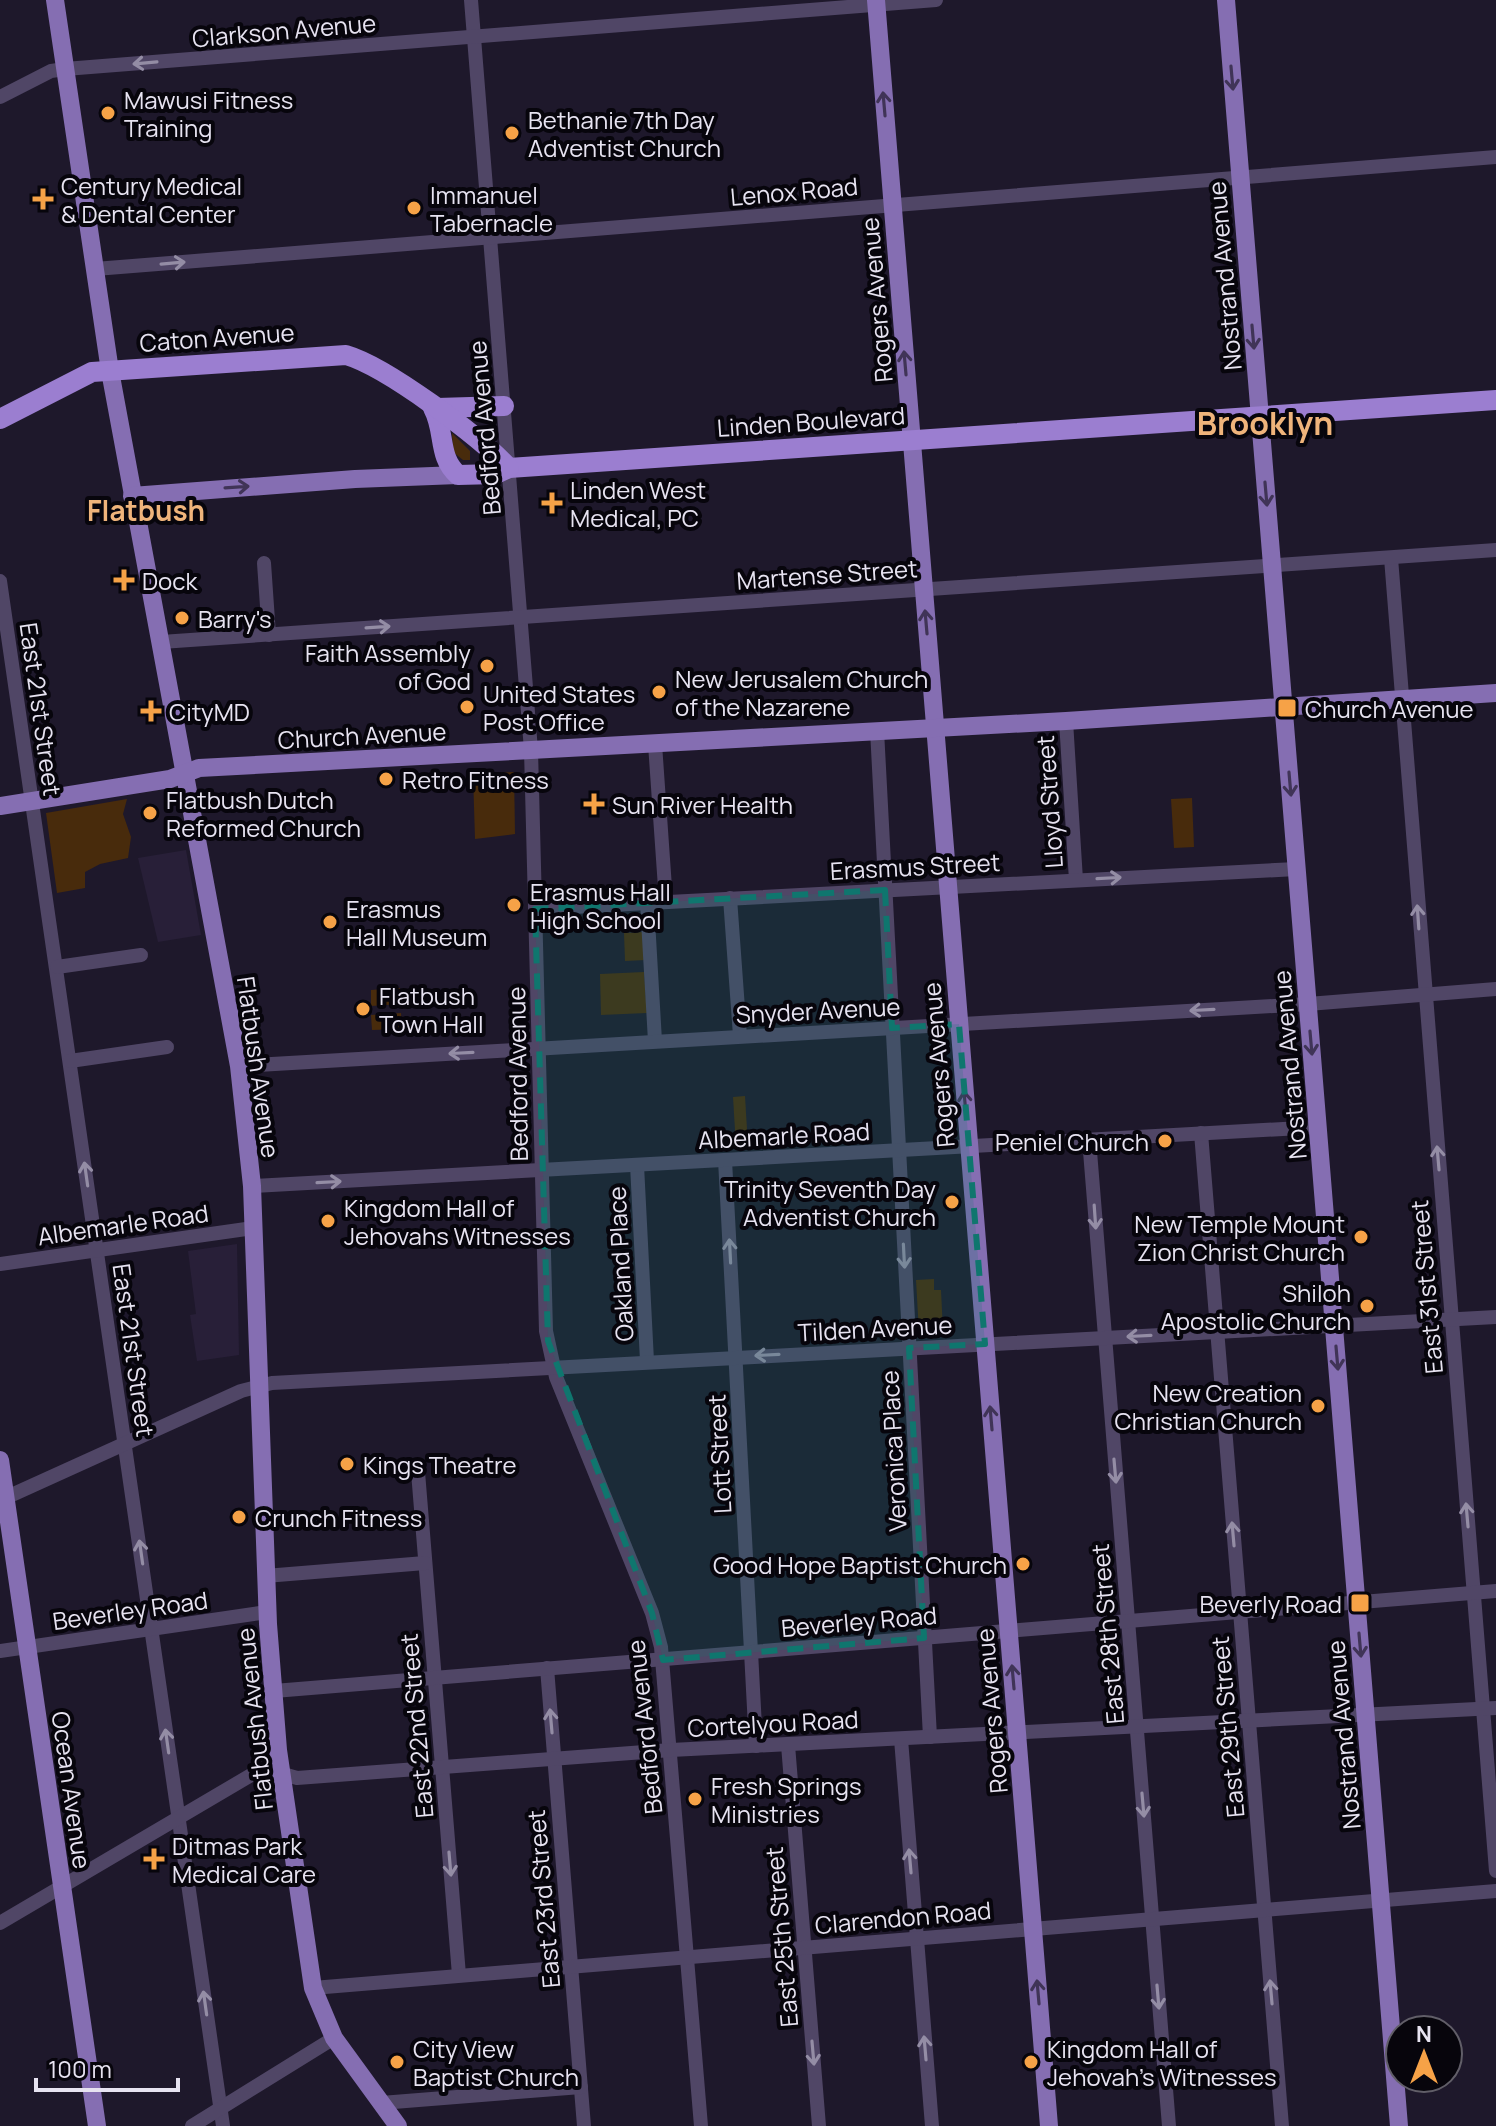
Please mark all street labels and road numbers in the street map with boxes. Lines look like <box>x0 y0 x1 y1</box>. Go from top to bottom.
street label: Clarkson Avenue <box>191 6 377 54</box>
street label: Lenox Road <box>729 169 859 213</box>
street label: Nostrand Avenue <box>1199 180 1249 372</box>
street label: Rogers Avenue <box>852 216 900 384</box>
street label: Caton Avenue <box>139 315 295 359</box>
street label: Bedford Avenue <box>460 340 508 516</box>
street label: Linden Boulevard <box>716 398 906 444</box>
street label: Martense Street <box>735 551 919 597</box>
street label: East 21st Street <box>13 620 69 798</box>
street label: Church Avenue <box>277 714 447 756</box>
street label: Lloyd Street <box>1028 734 1070 870</box>
street label: Erasmus Street <box>829 845 1001 887</box>
street label: Nostrand Avenue <box>1264 969 1314 1161</box>
street label: Flatbush Avenue <box>230 974 288 1160</box>
street label: Rogers Avenue <box>914 981 962 1149</box>
street label: Bedford Avenue <box>499 986 535 1162</box>
street label: Snyder Avenue <box>735 989 901 1031</box>
street label: Albemarle Road <box>697 1114 871 1156</box>
street label: Oakland Place <box>599 1186 641 1342</box>
street label: Albemarle Road <box>35 1196 211 1252</box>
street label: East 31st Street <box>1402 1199 1450 1375</box>
street label: East 21st Street <box>106 1261 162 1439</box>
street label: Tilden Avenue <box>797 1307 953 1349</box>
street label: Veronica Place <box>872 1370 914 1532</box>
street label: Lott Street <box>699 1393 739 1515</box>
street label: East 28th Street <box>1083 1543 1131 1725</box>
street label: Beverley Road <box>50 1583 210 1637</box>
street label: Beverley Road <box>780 1598 938 1644</box>
street label: Flatbush Avenue <box>228 1626 280 1812</box>
street label: Rogers Avenue <box>967 1627 1015 1795</box>
street label: East 22nd Street <box>391 1632 441 1820</box>
street label: East 29th Street <box>1203 1635 1251 1819</box>
street label: Bedford Avenue <box>618 1638 670 1816</box>
street label: Nostrand Avenue <box>1318 1639 1368 1831</box>
street label: Cortelyou Road <box>687 1702 859 1744</box>
street label: Ocean Avenue <box>45 1709 99 1871</box>
street label: East 23rd Street <box>519 1808 567 1990</box>
street label: East 25th Street <box>757 1846 805 2028</box>
street label: Clarendon Road <box>814 1893 992 1941</box>

